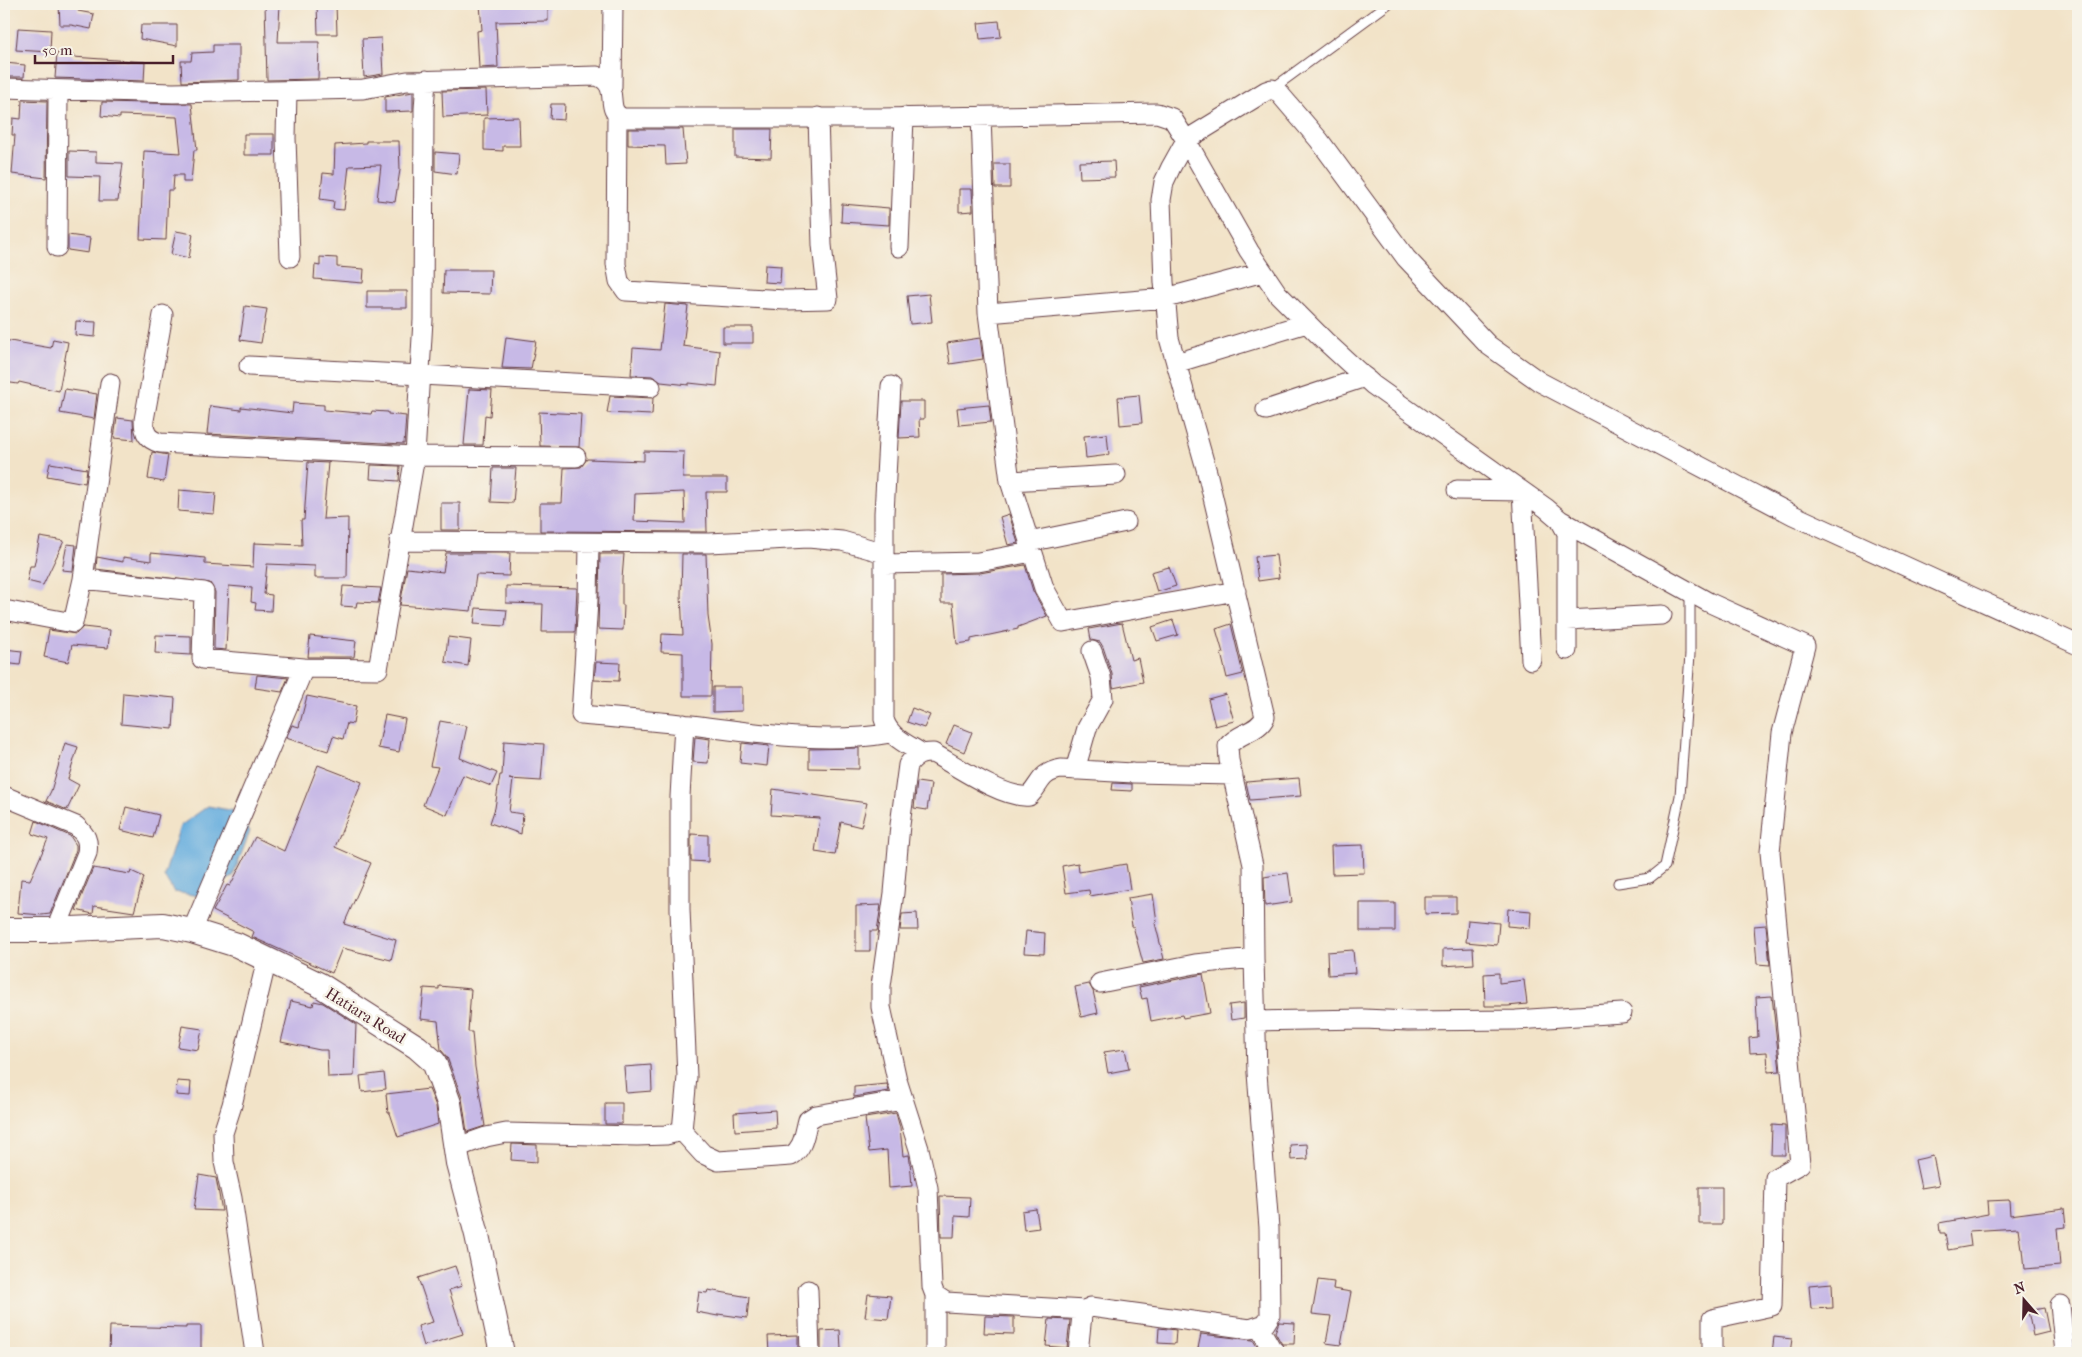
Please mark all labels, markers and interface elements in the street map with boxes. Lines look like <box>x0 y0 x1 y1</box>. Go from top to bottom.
scale bar <box>35 32 172 64</box>
text: 50 m <box>42 41 73 59</box>
street label: Hatiara Road <box>322 983 410 1048</box>
north arrow <box>2000 1274 2050 1324</box>
text: N <box>2012 1278 2028 1298</box>

